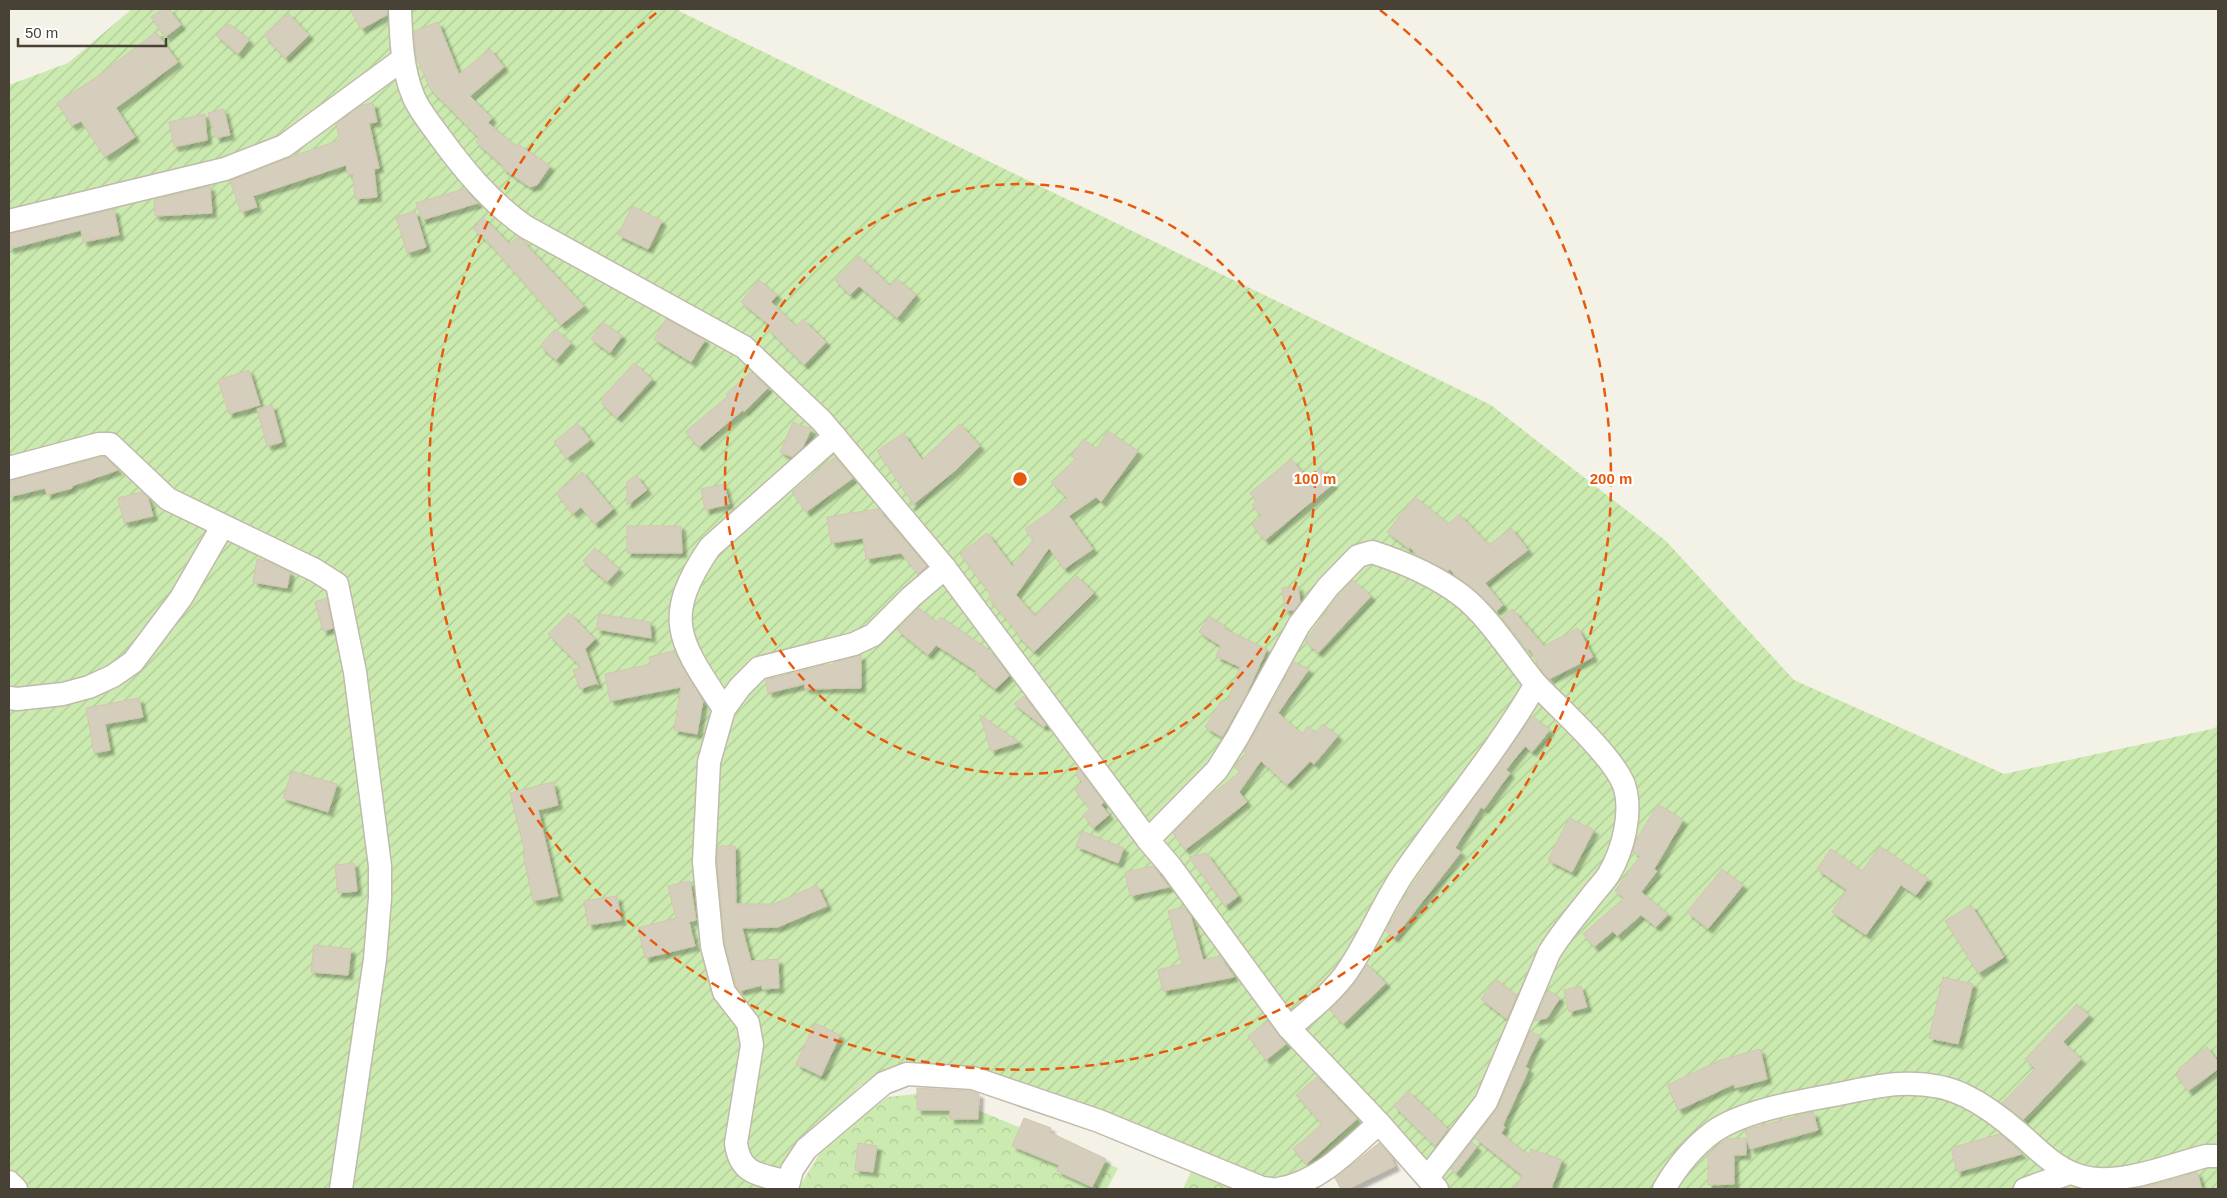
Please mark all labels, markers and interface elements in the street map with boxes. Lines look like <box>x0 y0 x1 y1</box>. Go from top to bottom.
scale bar <box>18 15 165 47</box>
text: 50 m <box>25 24 58 41</box>
centre of rings <box>1011 470 1029 488</box>
text: 100 m <box>1294 470 1336 487</box>
text: 200 m <box>1590 470 1632 487</box>

